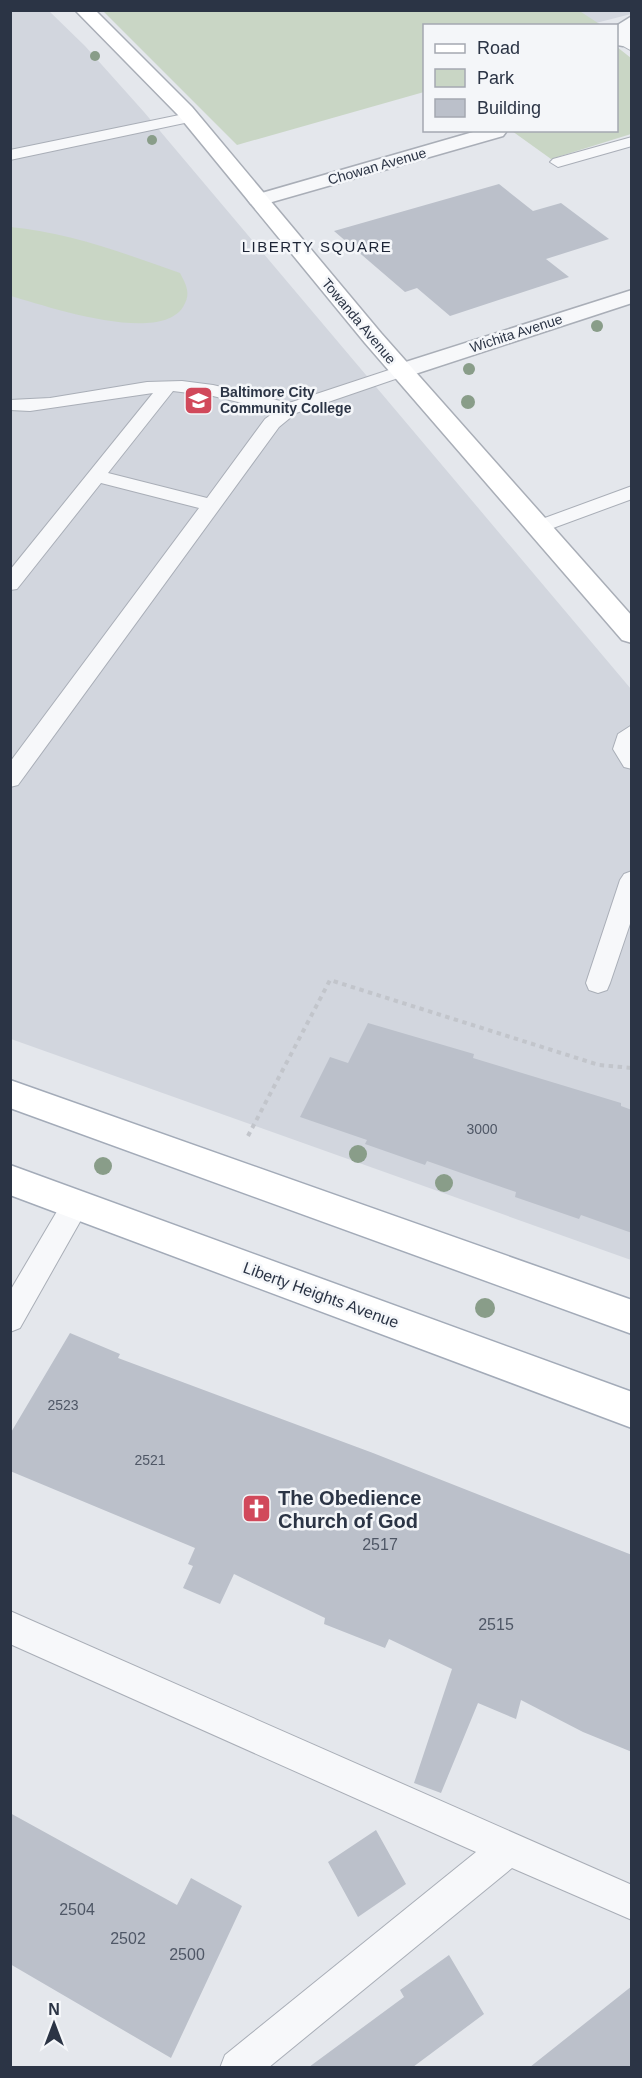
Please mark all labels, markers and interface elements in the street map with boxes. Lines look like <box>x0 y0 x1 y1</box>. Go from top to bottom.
legend <box>423 24 618 132</box>
text: Road <box>477 38 520 58</box>
text: Park <box>477 68 515 88</box>
text: Building <box>477 98 541 118</box>
street label: Chowan Avenue <box>326 144 428 188</box>
district label: LIBERTY SQUARE <box>242 238 392 255</box>
street label: Towanda Avenue <box>319 275 399 367</box>
street label: Wichita Avenue <box>468 310 564 355</box>
school or university icon: Baltimore City Community College <box>183 384 215 416</box>
place label: Baltimore City Community College <box>220 384 352 416</box>
house number: 3000 <box>466 1121 498 1137</box>
street label: Liberty Heights Avenue <box>241 1259 401 1331</box>
house number: 2523 <box>47 1397 79 1413</box>
house number: 2521 <box>134 1452 166 1468</box>
place label: The Obedience Church of God <box>278 1487 421 1532</box>
church icon: The Obedience Church of God <box>241 1493 273 1525</box>
house number: 2517 <box>362 1536 398 1553</box>
house number: 2515 <box>478 1616 514 1633</box>
house number: 2504 <box>59 1901 95 1918</box>
house number: 2502 <box>110 1930 146 1947</box>
house number: 2500 <box>169 1946 205 1963</box>
north arrow <box>24 1994 84 2054</box>
text: N <box>48 2001 60 2018</box>

